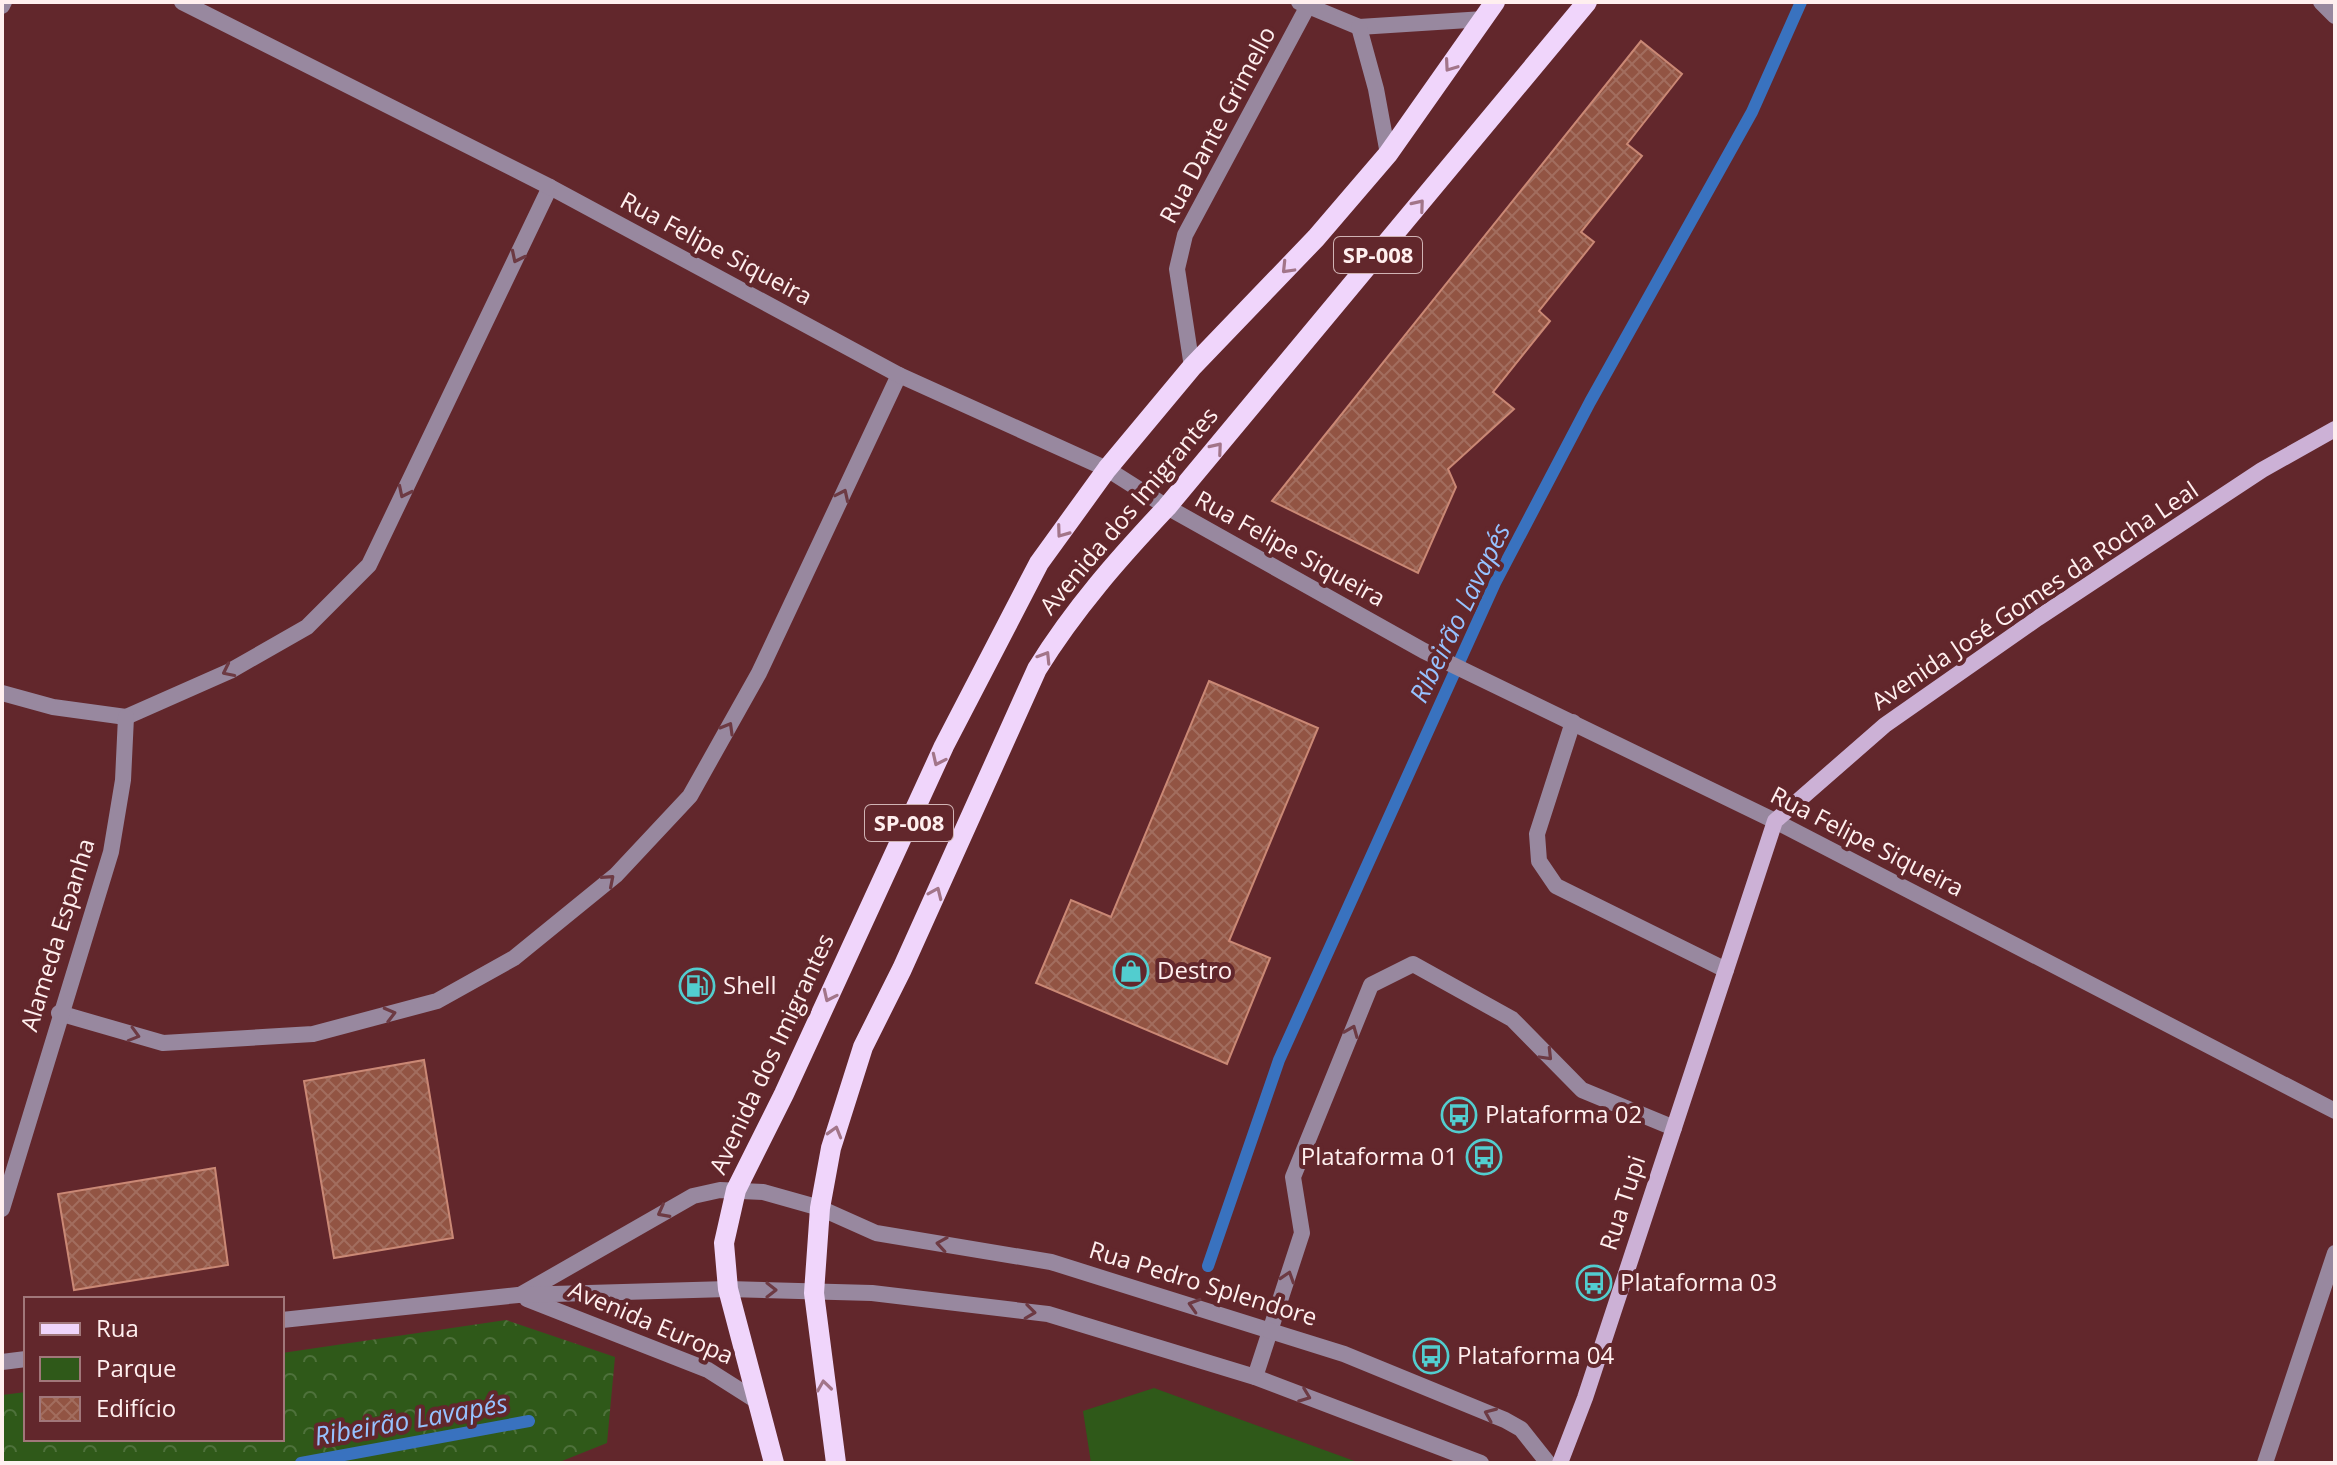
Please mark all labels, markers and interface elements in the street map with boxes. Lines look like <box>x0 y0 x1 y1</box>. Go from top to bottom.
street label: Rua Dante Grimello <box>1151 20 1283 228</box>
one-way arrow <box>1445 57 1460 72</box>
street label: Rua Felipe Siqueira <box>615 183 818 312</box>
one-way arrow <box>1409 200 1424 214</box>
road number: SP-008 <box>1334 237 1422 273</box>
one-way arrow <box>510 249 526 263</box>
one-way arrow <box>1282 259 1296 273</box>
street label: Avenida dos Imigrantes <box>1031 399 1225 621</box>
one-way arrow <box>1207 442 1222 457</box>
street label: Avenida José Gomes da Rocha Leal <box>1864 473 2204 717</box>
street label: Rua Felipe Siqueira <box>1190 482 1392 614</box>
one-way arrow <box>398 483 414 498</box>
one-way arrow <box>833 489 849 504</box>
water label: Ribeirão Lavapés <box>1400 517 1518 708</box>
one-way arrow <box>1057 524 1071 538</box>
one-way arrow <box>1035 651 1050 665</box>
one-way arrow <box>221 662 236 677</box>
one-way arrow <box>718 723 734 737</box>
one-way arrow <box>931 752 947 767</box>
street label: Rua Felipe Siqueira <box>1765 778 1970 904</box>
road number: SP-008 <box>865 805 953 841</box>
street label: Alameda Espanha <box>12 834 102 1035</box>
one-way arrow <box>600 875 615 890</box>
one-way arrow <box>926 886 942 901</box>
street label: Avenida dos Imigrantes <box>700 928 841 1179</box>
shop icon: Destro <box>1112 952 1150 990</box>
place label: Destro <box>1157 953 1232 986</box>
fuel station icon: Shell <box>678 967 716 1005</box>
place label: Shell <box>723 968 776 1001</box>
one-way arrow <box>823 988 839 1003</box>
one-way arrow <box>383 1006 397 1023</box>
one-way arrow <box>127 1025 141 1042</box>
one-way arrow <box>1342 1025 1359 1039</box>
one-way arrow <box>1538 1046 1552 1060</box>
bus stop icon: Plataforma 02 <box>1440 1096 1478 1134</box>
place label: Plataforma 02 <box>1485 1097 1642 1130</box>
one-way arrow <box>826 1125 843 1139</box>
bus stop icon: Plataforma 01 <box>1465 1138 1503 1176</box>
place label: Plataforma 01 <box>1301 1139 1458 1172</box>
street label: Rua Tupi <box>1591 1151 1652 1254</box>
one-way arrow <box>657 1202 671 1218</box>
street label: Rua Pedro Splendore <box>1085 1232 1321 1333</box>
one-way arrow <box>935 1236 948 1253</box>
bus stop icon: Plataforma 03 <box>1575 1264 1613 1302</box>
place label: Plataforma 03 <box>1620 1265 1777 1298</box>
one-way arrow <box>1279 1270 1295 1284</box>
street label: Avenida Europa <box>564 1272 739 1371</box>
one-way arrow <box>765 1281 778 1299</box>
legend <box>24 1297 284 1441</box>
one-way arrow <box>1187 1298 1201 1314</box>
one-way arrow <box>1024 1303 1037 1320</box>
text: Rua <box>96 1311 139 1344</box>
bus stop icon: Plataforma 04 <box>1412 1337 1450 1375</box>
place label: Plataforma 04 <box>1457 1338 1615 1371</box>
text: Parque <box>96 1351 176 1384</box>
one-way arrow <box>817 1379 834 1393</box>
water label: Ribeirão Lavapés <box>312 1384 510 1454</box>
one-way arrow <box>1297 1386 1311 1403</box>
text: Edifício <box>96 1391 176 1424</box>
one-way arrow <box>1484 1407 1498 1423</box>

